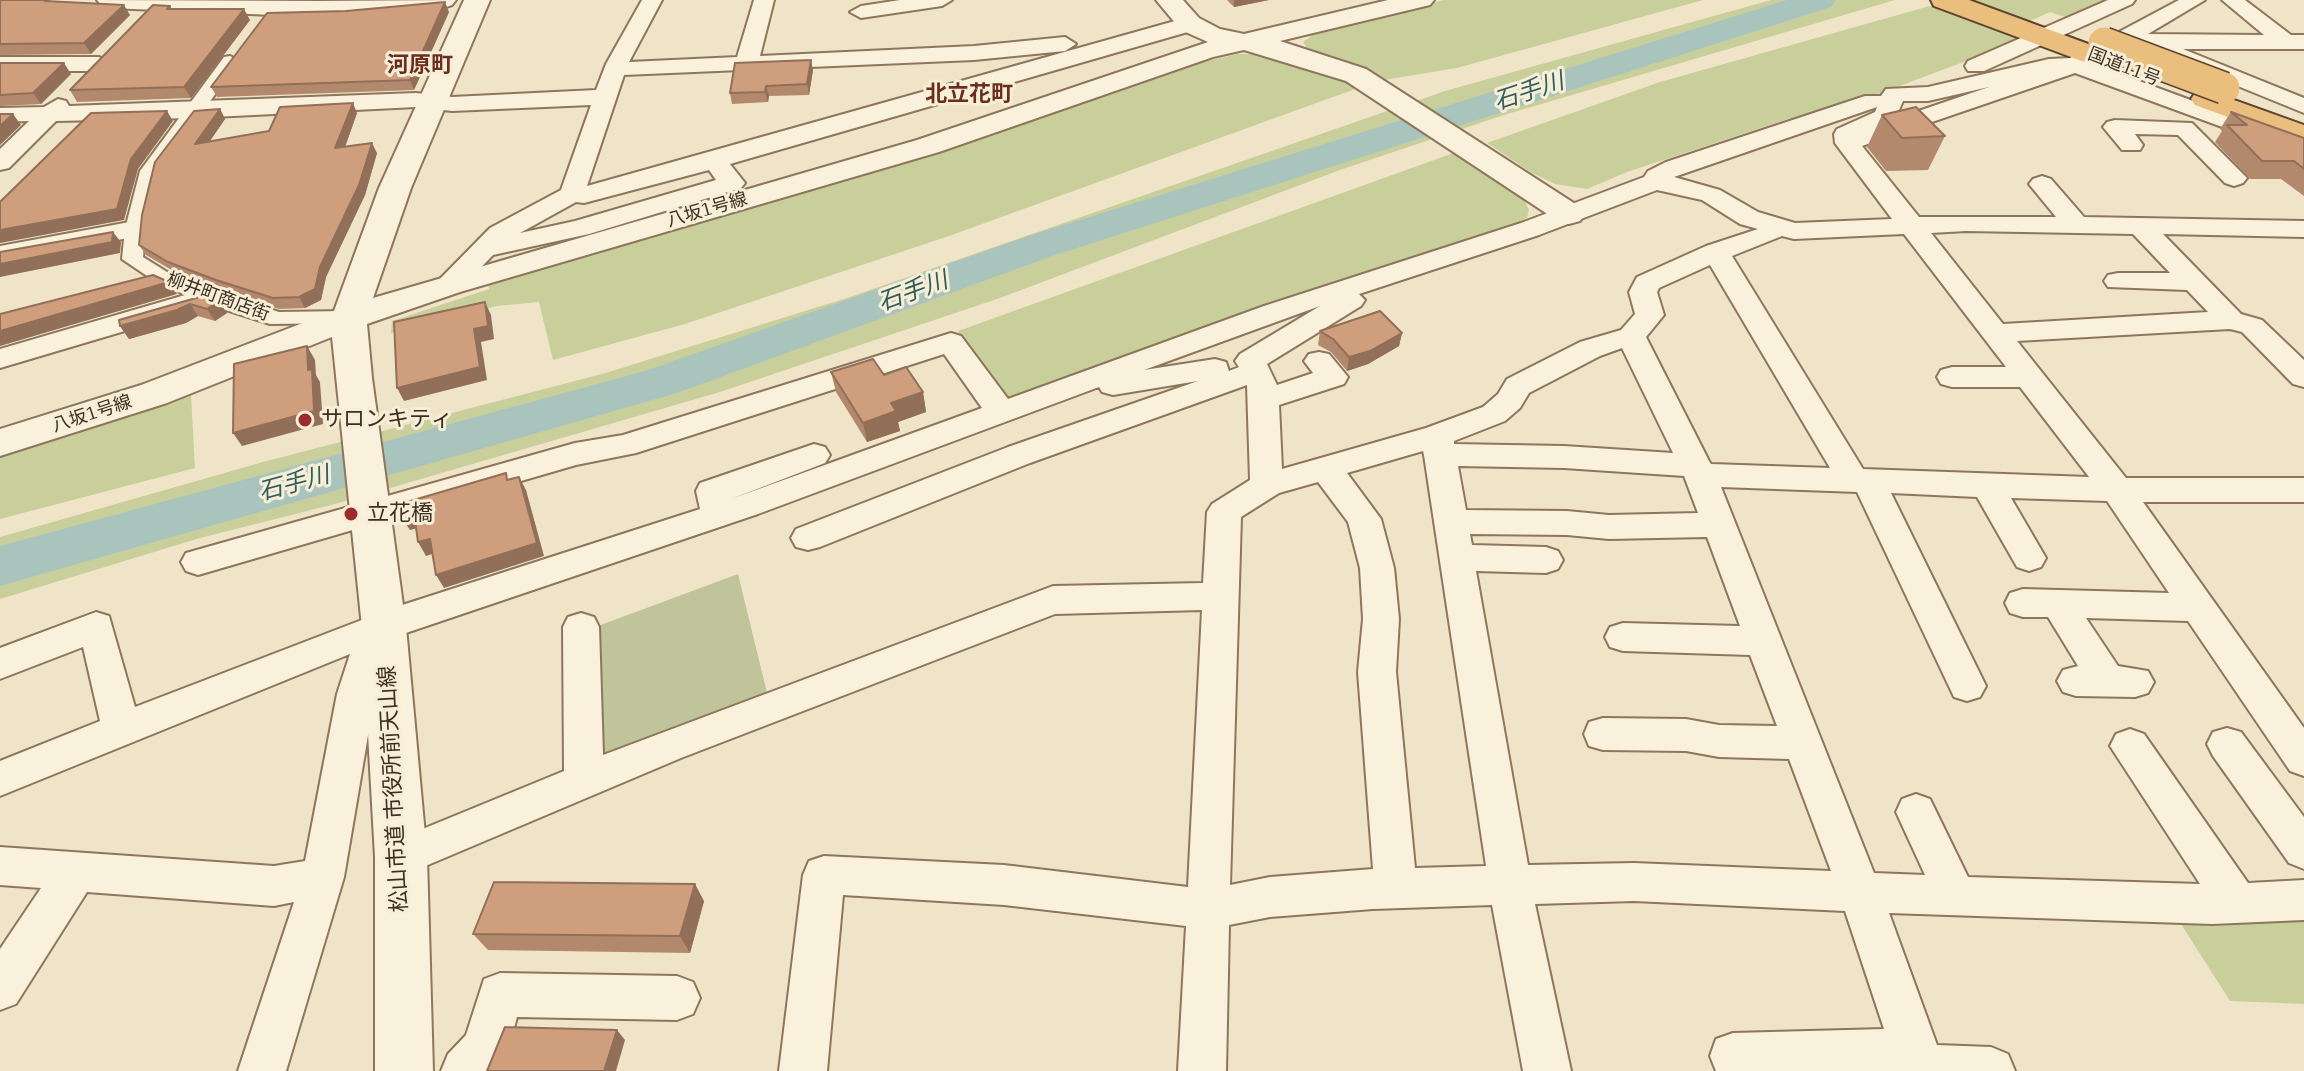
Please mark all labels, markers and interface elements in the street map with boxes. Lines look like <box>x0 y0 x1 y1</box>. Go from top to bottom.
street label: 国道11号 <box>2085 43 2163 91</box>
district label: 河原町 <box>387 53 453 79</box>
water label: 石手川 <box>1490 67 1568 117</box>
district label: 北立花町 <box>925 82 1013 108</box>
street label: 八坂1号線 <box>664 188 750 232</box>
water label: 石手川 <box>874 266 952 318</box>
street label: 柳井町商店街 <box>164 268 272 326</box>
street label: 八坂1号線 <box>49 391 135 437</box>
place label: サロンキティ <box>321 407 453 433</box>
marker: サロンキティ <box>296 411 314 429</box>
water label: 石手川 <box>255 461 333 507</box>
place label: 立花橋 <box>367 501 433 527</box>
marker: 立花橋 <box>342 505 360 523</box>
street label: 松山市道 市役所前天山線 <box>374 665 414 913</box>

